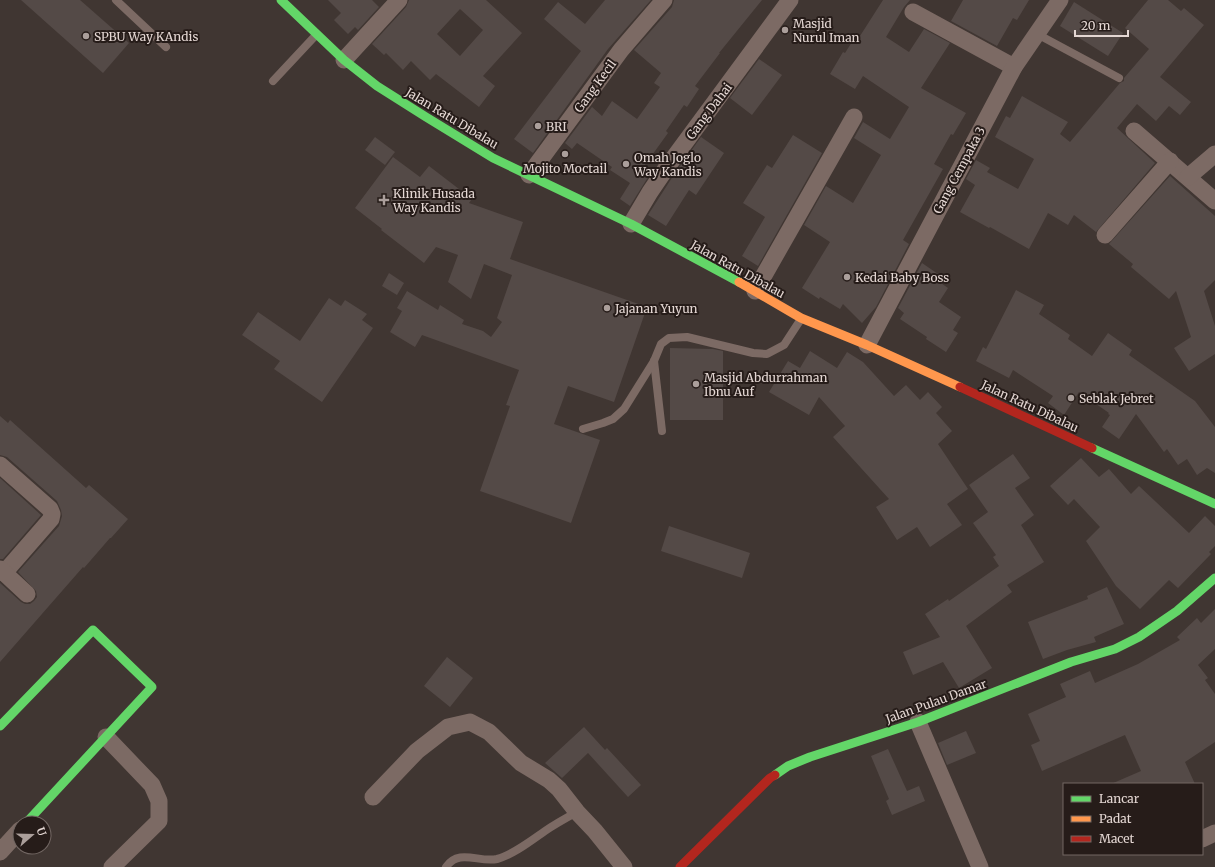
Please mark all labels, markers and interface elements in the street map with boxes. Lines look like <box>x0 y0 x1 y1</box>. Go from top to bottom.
scale bar <box>1075 12 1128 38</box>
place label: Masjid Nurul Iman <box>793 16 860 45</box>
text: 20 m <box>1081 18 1110 33</box>
marker: Masjid Nurul Iman <box>780 25 790 35</box>
place label: SPBU Way KAndis <box>94 29 198 44</box>
marker: SPBU Way KAndis <box>81 31 91 41</box>
street label: Gang Kecil <box>571 56 619 115</box>
street label: Gang Dahai <box>683 80 735 142</box>
street label: Jalan Ratu Dibalau <box>402 84 501 152</box>
place label: BRI <box>546 119 567 134</box>
marker: BRI <box>533 121 543 131</box>
street label: Gang Cempaka 3 <box>930 124 988 216</box>
marker: Mojito Moctail <box>560 149 570 159</box>
place label: Omah Joglo Way Kandis <box>633 150 702 179</box>
marker: Omah Joglo Way Kandis <box>621 159 631 169</box>
place label: Mojito Moctail <box>523 161 607 176</box>
place label: Klinik Husada Way Kandis <box>392 186 475 215</box>
marker: Klinik Husada Way Kandis <box>378 194 390 206</box>
street label: Jalan Ratu Dibalau <box>687 236 788 301</box>
place label: Kedai Baby Boss <box>855 270 949 285</box>
marker: Kedai Baby Boss <box>842 272 852 282</box>
place label: Jajanan Yuyun <box>614 301 698 316</box>
marker: Jajanan Yuyun <box>602 303 612 313</box>
place label: Masjid Abdurrahman Ibnu Auf <box>704 370 827 399</box>
street label: Jalan Ratu Dibalau <box>978 376 1081 435</box>
marker: Masjid Abdurrahman Ibnu Auf <box>691 379 701 389</box>
place label: Seblak Jebret <box>1079 391 1154 406</box>
marker: Seblak Jebret <box>1066 393 1076 403</box>
street label: Jalan Pulau Damar <box>882 676 989 727</box>
legend <box>1063 783 1203 855</box>
text: Lancar <box>1099 791 1140 806</box>
text: Padat <box>1099 811 1132 826</box>
north arrow <box>12 815 52 855</box>
text: U <box>33 825 50 839</box>
text: Macet <box>1099 831 1135 846</box>

